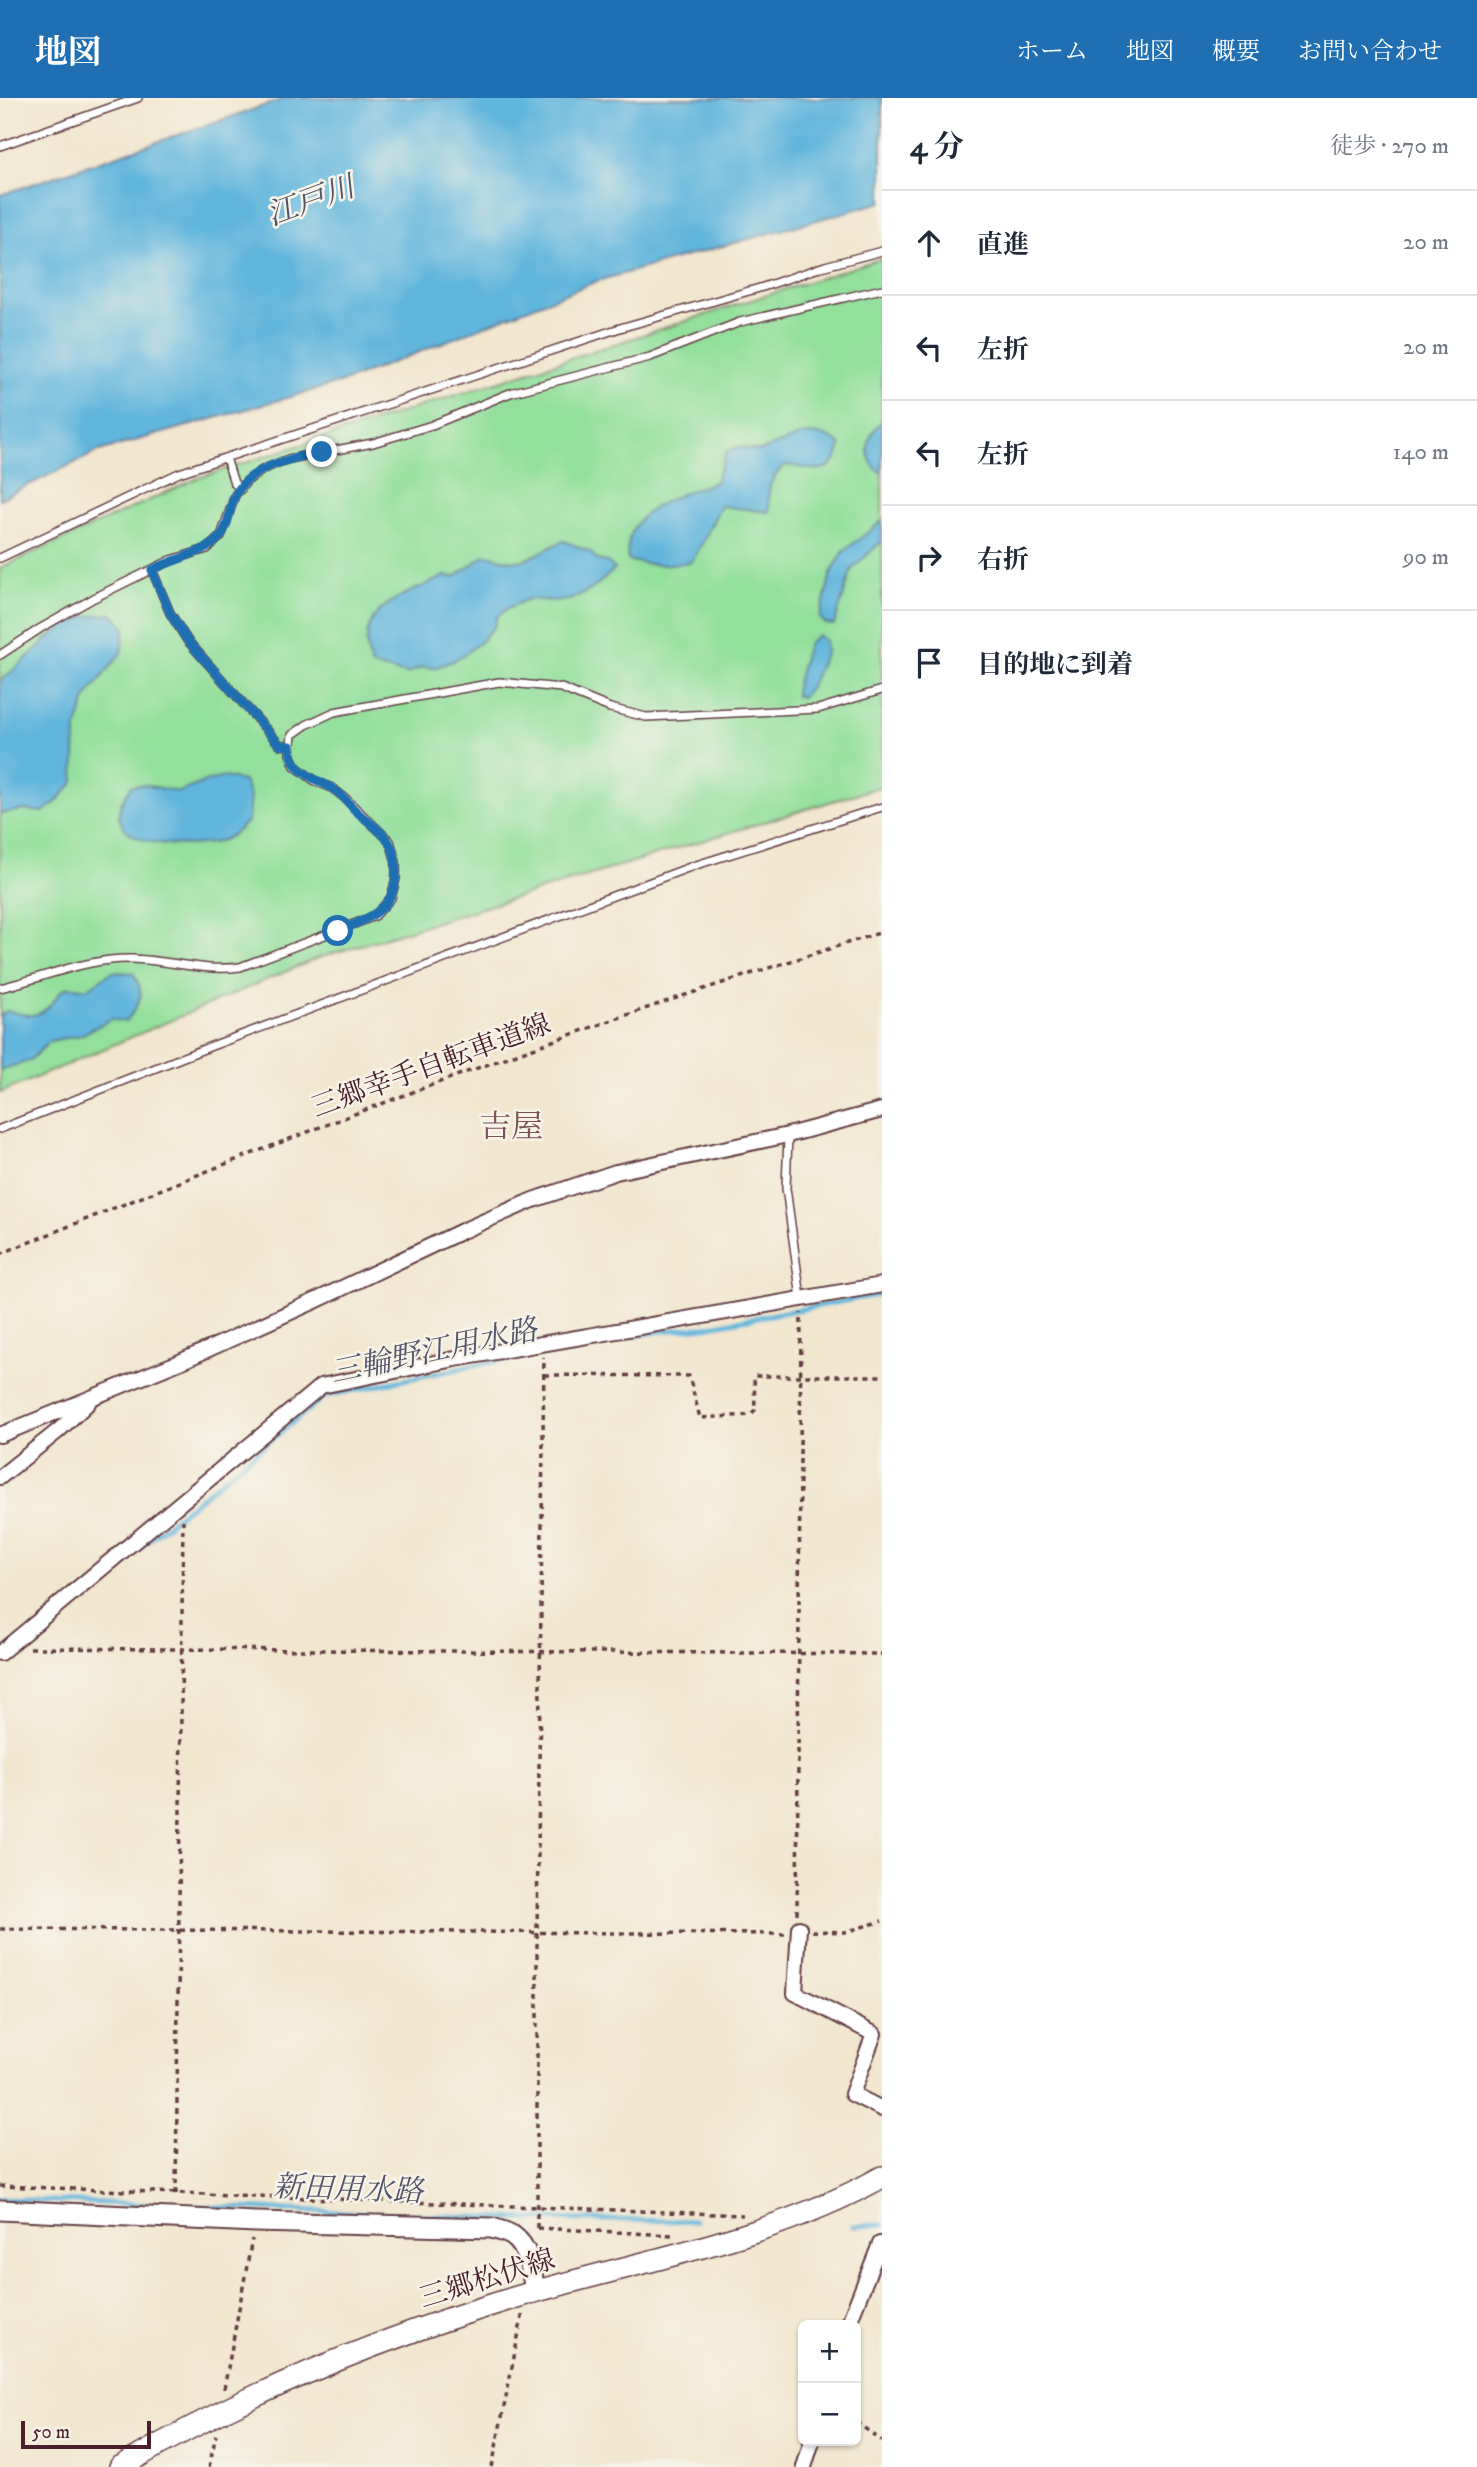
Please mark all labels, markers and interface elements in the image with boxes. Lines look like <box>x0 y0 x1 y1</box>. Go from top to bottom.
text: 地図 <box>35 33 101 74</box>
text: ホーム <box>1016 37 1088 67</box>
text: 地図 <box>1126 37 1174 67</box>
text: 概要 <box>1212 37 1260 67</box>
text: お問い合わせ <box>1298 37 1442 67</box>
text: 4 分 <box>910 129 964 166</box>
text: 徒歩 · 270 m <box>1330 132 1449 161</box>
water label: 江戸川 <box>262 168 362 235</box>
icon: ahead <box>910 224 948 262</box>
text: 20 m <box>1403 228 1449 257</box>
text: 直進 <box>977 229 1029 262</box>
icon: left <box>910 329 948 367</box>
text: 20 m <box>1403 333 1449 362</box>
text: 左折 <box>977 334 1029 367</box>
icon: left <box>910 434 948 472</box>
route end <box>306 436 337 467</box>
text: 140 m <box>1393 438 1449 467</box>
text: 左折 <box>977 439 1029 472</box>
icon: right <box>910 539 948 577</box>
text: 90 m <box>1403 543 1449 572</box>
text: 右折 <box>977 544 1029 577</box>
icon: arrive <box>910 644 948 682</box>
text: 目的地に到着 <box>977 649 1133 682</box>
route start <box>322 915 353 946</box>
street label: 三郷幸手自転車道線 <box>307 1006 555 1126</box>
district label: 吉屋 <box>479 1108 543 1148</box>
water label: 三輪野江用水路 <box>327 1312 543 1392</box>
water label: 新田用水路 <box>272 2169 426 2211</box>
street label: 三郷松伏線 <box>415 2242 559 2316</box>
map controls <box>798 2320 861 2446</box>
button: + <box>798 2320 861 2383</box>
button: − <box>798 2383 861 2446</box>
scale bar <box>21 2418 150 2450</box>
text: 50 m <box>32 2421 70 2444</box>

